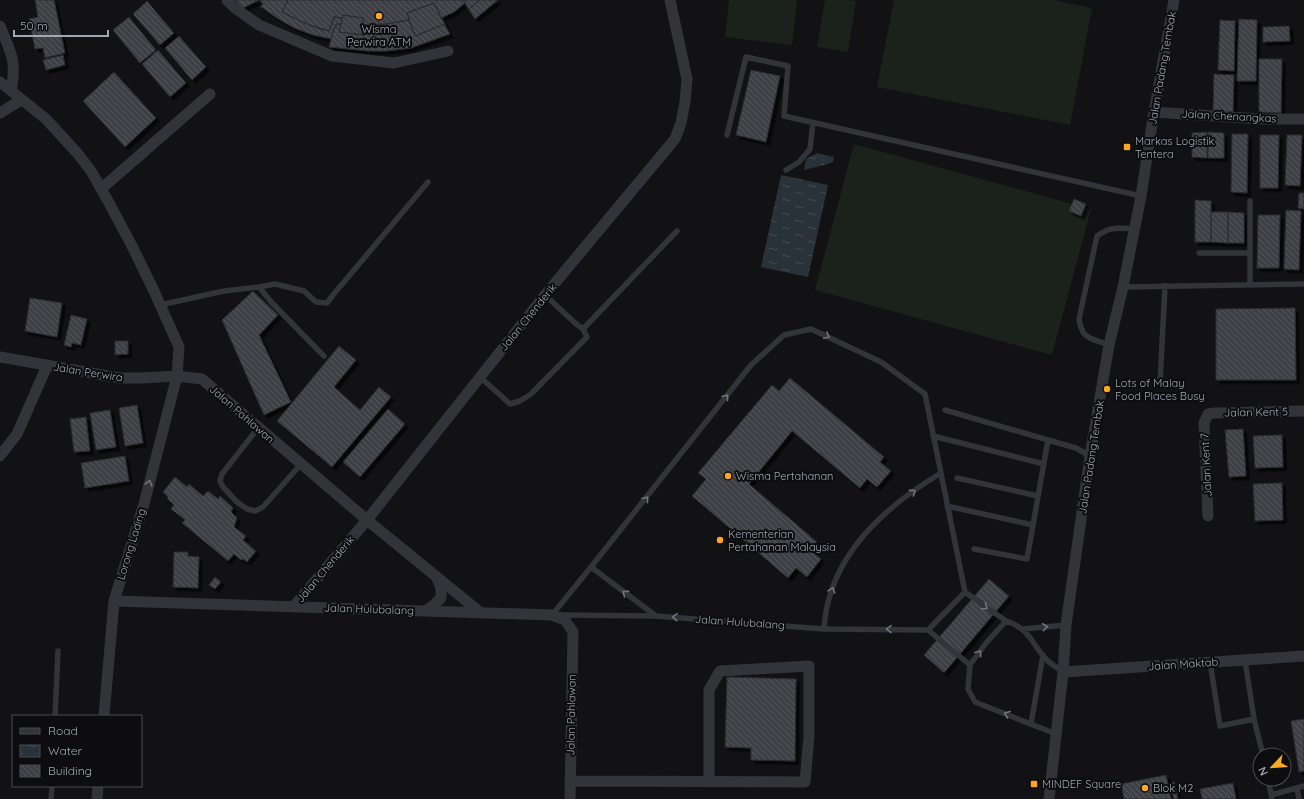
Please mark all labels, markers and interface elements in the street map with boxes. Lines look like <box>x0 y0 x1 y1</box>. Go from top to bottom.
street label: Jalan Padang Tembak <box>1145 10 1179 126</box>
marker: Wisma Perwira ATM <box>374 11 384 21</box>
scale bar <box>14 12 108 38</box>
text: 50 m <box>20 18 48 33</box>
place label: Wisma Perwira ATM <box>347 22 411 49</box>
street label: Jalan Chenangkas <box>1181 107 1277 125</box>
place label: Markas Logistik Tentera <box>1135 134 1215 161</box>
marker: Markas Logistik Tentera <box>1122 142 1132 152</box>
street label: Jalan Chenderik <box>496 280 560 354</box>
one-way arrow <box>822 331 830 339</box>
street label: Jalan Perwira <box>52 360 124 384</box>
place label: Lots of Malay Food Places Busy <box>1115 376 1205 403</box>
street label: Jalan Pahlawan <box>207 382 277 446</box>
marker: Lots of Malay Food Places Busy <box>1102 384 1112 394</box>
one-way arrow <box>722 394 729 401</box>
street label: Jalan Padang Tembak <box>1075 399 1107 515</box>
street label: Jalan Kent 5 <box>1224 404 1288 420</box>
street label: Jalan Kent 7 <box>1197 433 1215 497</box>
place label: Wisma Pertahanan <box>736 469 833 483</box>
marker: Wisma Pertahanan <box>723 471 733 481</box>
one-way arrow <box>144 480 153 487</box>
one-way arrow <box>908 489 915 496</box>
one-way arrow <box>641 496 648 503</box>
street label: Lorong Lading <box>113 507 149 581</box>
place label: Kementerian Pertahanan Malaysia <box>728 527 836 554</box>
street label: Jalan Chenderik <box>293 533 357 605</box>
marker: Kementerian Pertahanan Malaysia <box>715 535 725 545</box>
one-way arrow <box>827 587 836 594</box>
one-way arrow <box>622 590 629 597</box>
street label: Jalan Hulubalang <box>324 600 414 618</box>
one-way arrow <box>981 602 988 609</box>
street label: Jalan Hulubalang <box>695 612 785 632</box>
one-way arrow <box>672 613 678 622</box>
one-way arrow <box>1042 623 1048 632</box>
one-way arrow <box>886 625 892 633</box>
one-way arrow <box>974 650 981 657</box>
street label: Jalan Maktab <box>1147 655 1219 673</box>
street label: Jalan Pahlawan <box>563 674 579 756</box>
one-way arrow <box>1003 711 1010 719</box>
legend <box>12 715 142 787</box>
text: Road <box>48 723 78 738</box>
text: Water <box>48 743 83 758</box>
north arrow <box>1252 747 1292 787</box>
text: Building <box>48 763 92 778</box>
text: N <box>1255 765 1271 778</box>
place label: MINDEF Square <box>1042 777 1121 791</box>
marker: MINDEF Square <box>1029 779 1039 789</box>
place label: Blok M2 <box>1153 781 1193 795</box>
marker: Blok M2 <box>1140 783 1150 793</box>

